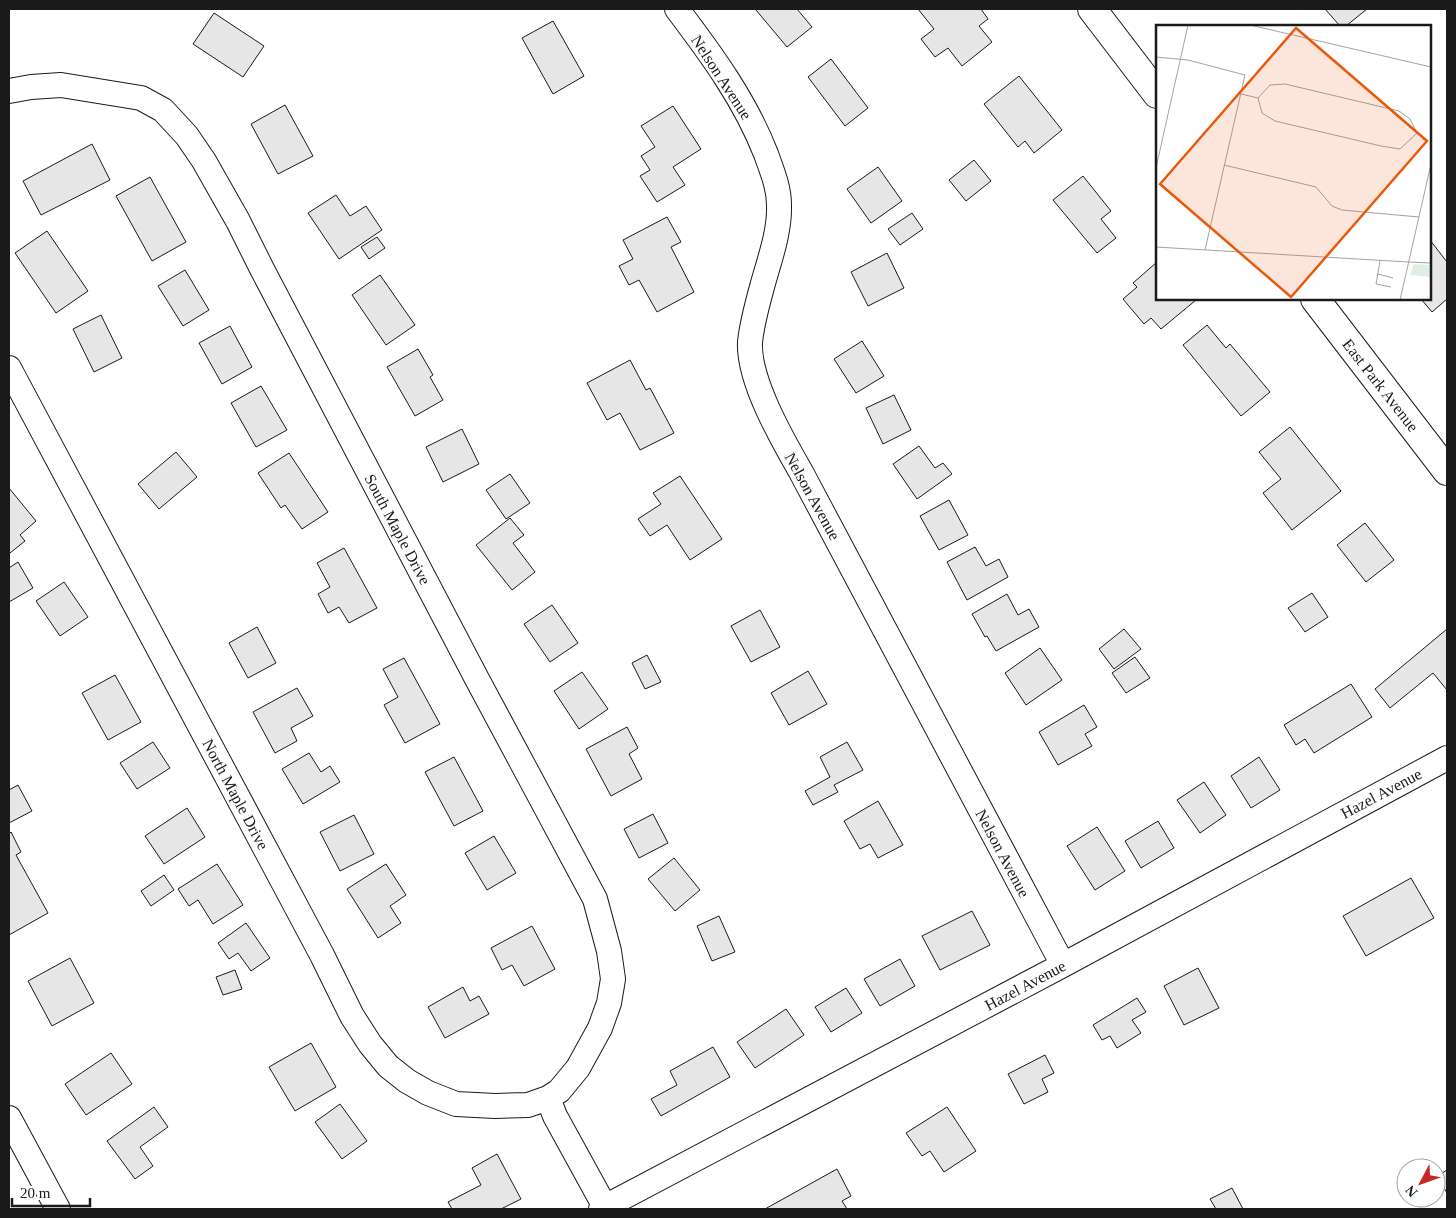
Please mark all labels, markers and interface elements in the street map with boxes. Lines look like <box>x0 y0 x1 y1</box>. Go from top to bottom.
inset map <box>1156 25 1431 300</box>
street label: Nelson Avenue <box>688 32 755 123</box>
street label: East Park Avenue <box>1339 336 1422 435</box>
street label: Nelson Avenue <box>782 450 844 543</box>
street label: South Maple Drive <box>360 471 434 588</box>
street label: North Maple Drive <box>198 736 272 853</box>
street label: Hazel Avenue <box>1338 765 1425 822</box>
street label: Nelson Avenue <box>972 806 1033 900</box>
street label: Hazel Avenue <box>982 957 1069 1014</box>
north arrow <box>1396 1158 1446 1208</box>
scale bar <box>12 1176 90 1208</box>
text: N <box>1403 1182 1421 1200</box>
text: 20 m <box>20 1185 51 1201</box>

